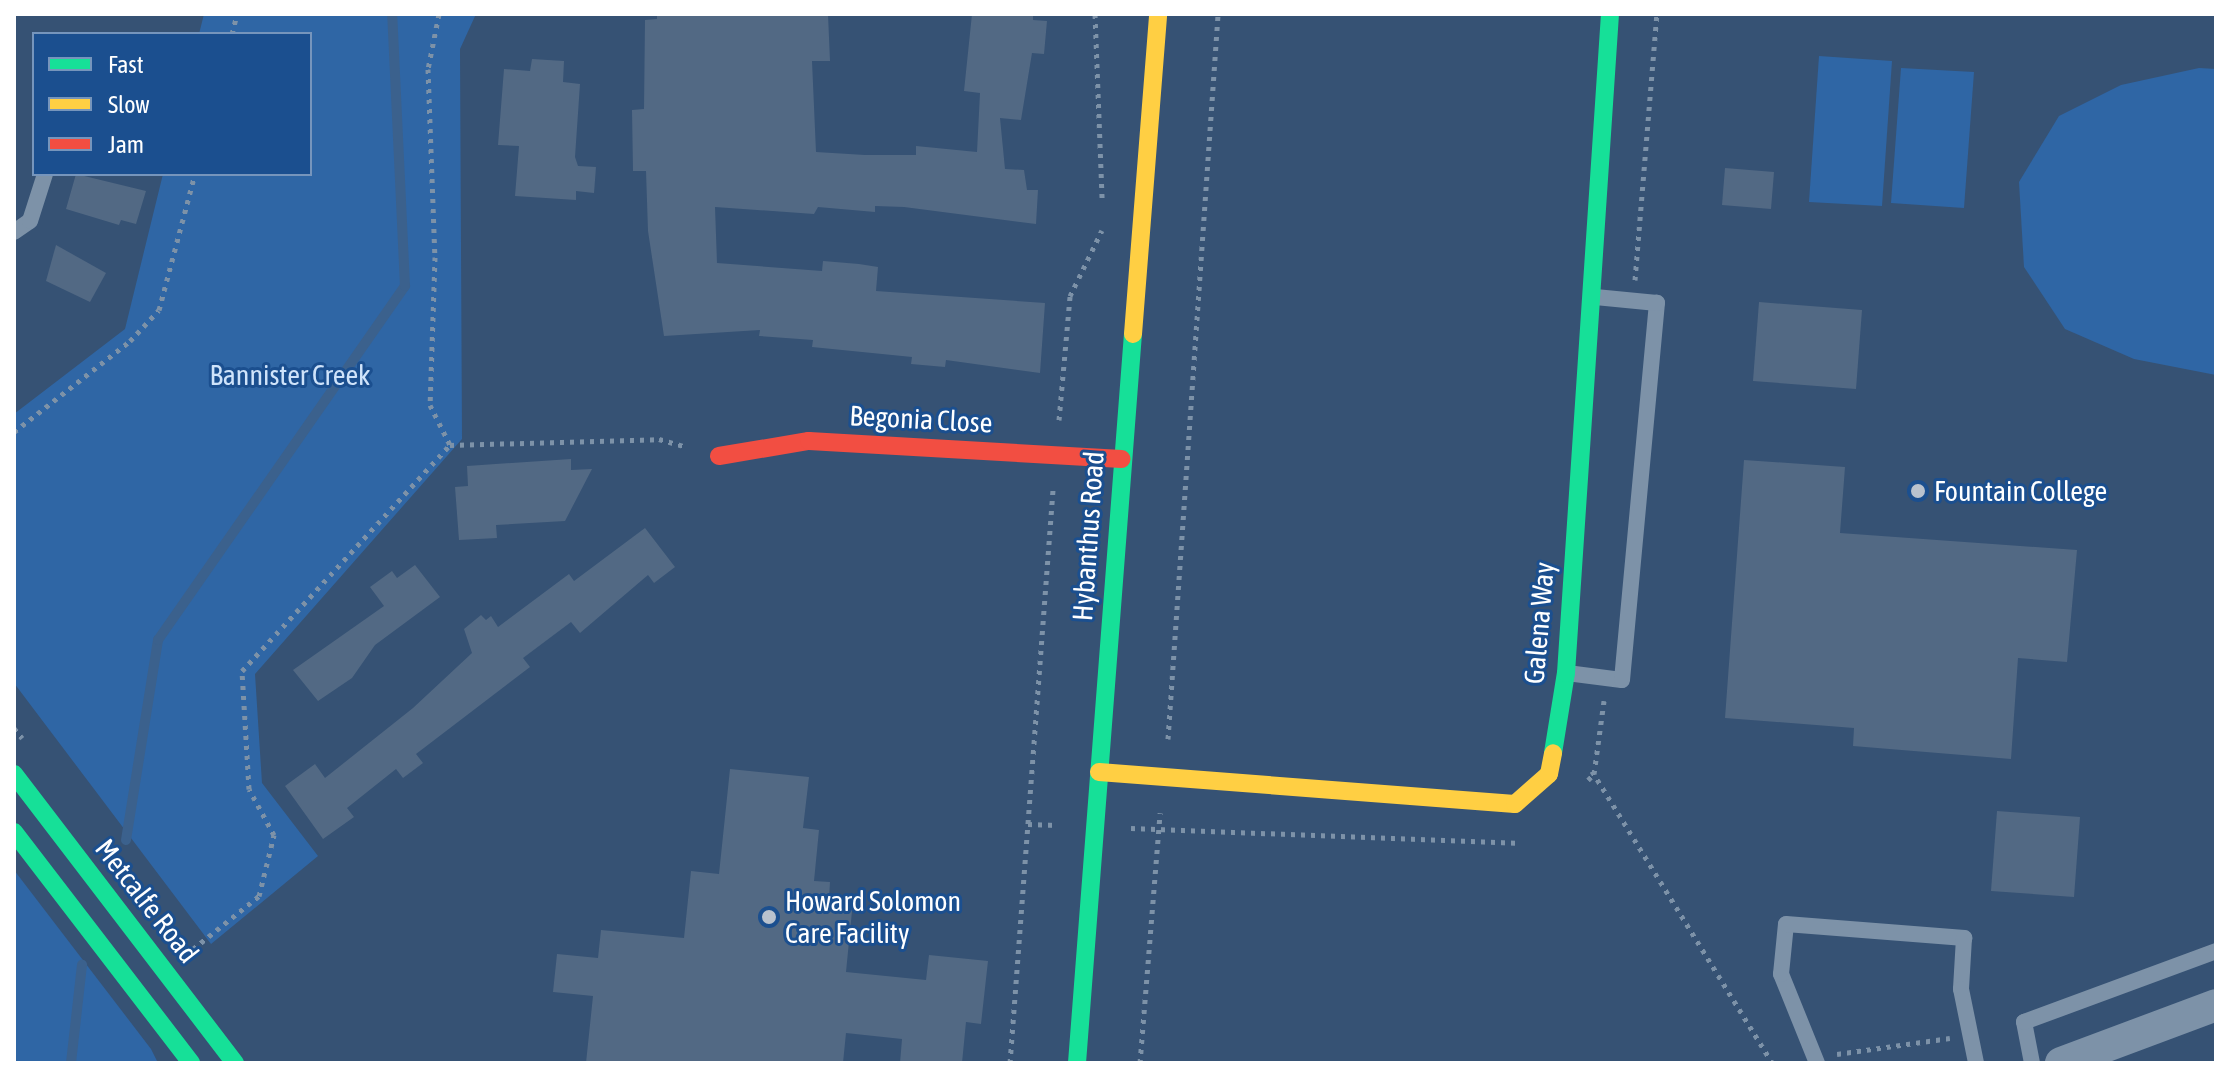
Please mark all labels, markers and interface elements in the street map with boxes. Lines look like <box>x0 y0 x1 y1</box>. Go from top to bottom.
legend <box>32 32 312 176</box>
text: Fast <box>108 51 144 78</box>
text: Slow <box>108 91 150 118</box>
text: Jam <box>108 131 144 158</box>
park label: Bannister Creek <box>210 358 370 392</box>
street label: Begonia Close <box>849 398 993 440</box>
street label: Hybanthus Road <box>1065 450 1111 622</box>
place label: Fountain College <box>1934 474 2107 508</box>
marker: Fountain College <box>1909 482 1927 500</box>
street label: Galena Way <box>1517 561 1561 685</box>
street label: Metcalfe Road <box>88 832 206 970</box>
place label: Howard Solomon Care Facility <box>785 884 961 950</box>
marker: Howard Solomon Care Facility <box>760 908 778 926</box>

